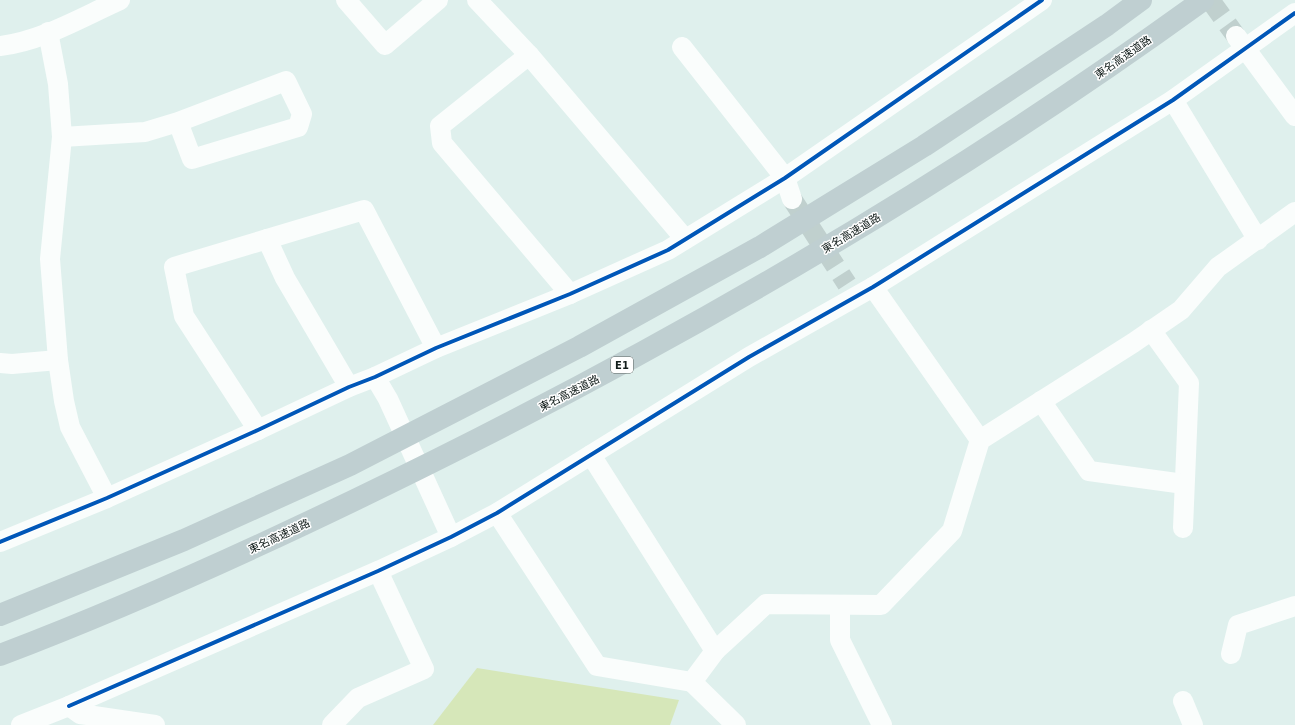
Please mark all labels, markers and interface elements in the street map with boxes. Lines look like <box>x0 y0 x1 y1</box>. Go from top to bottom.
street label: 東名高速道路 <box>1093 33 1154 82</box>
street label: 東名高速道路 <box>820 211 883 256</box>
road number: E1 <box>611 357 633 373</box>
street label: 東名高速道路 <box>537 373 602 414</box>
street label: 東名高速道路 <box>247 517 312 556</box>

